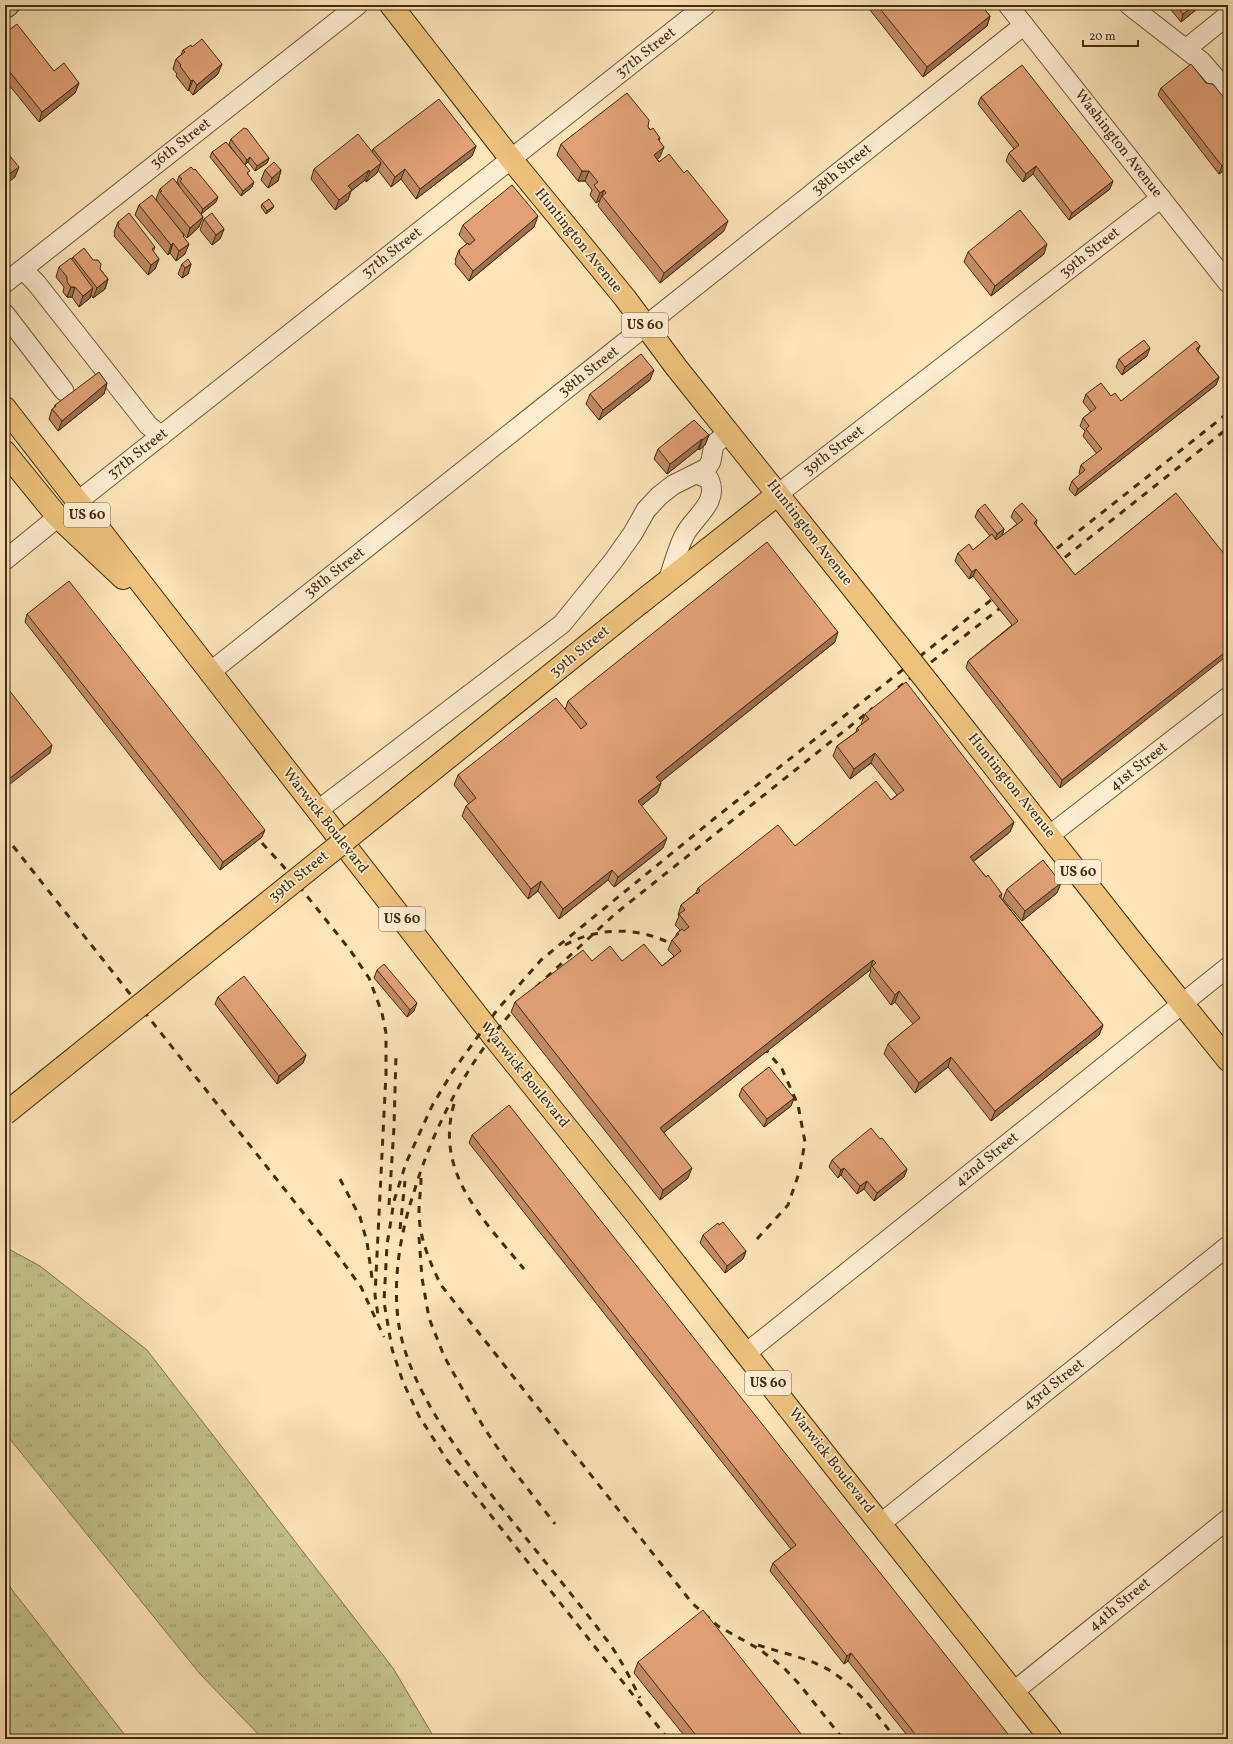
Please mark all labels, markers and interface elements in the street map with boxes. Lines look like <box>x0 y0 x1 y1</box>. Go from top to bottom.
scale bar <box>1083 22 1138 48</box>
street label: 37th Street <box>611 23 681 83</box>
text: 20 m <box>1089 29 1116 45</box>
street label: Washington Avenue <box>1069 85 1167 203</box>
street label: 36th Street <box>146 114 216 174</box>
street label: 38th Street <box>807 139 877 201</box>
street label: Huntington Avenue <box>529 184 627 298</box>
street label: 37th Street <box>357 223 427 283</box>
street label: 39th Street <box>1055 223 1125 283</box>
road number: US 60 <box>622 313 668 337</box>
street label: 38th Street <box>554 342 624 402</box>
street label: 39th Street <box>799 421 869 481</box>
street label: 37th Street <box>103 424 173 484</box>
street label: Huntington Avenue <box>761 476 857 590</box>
road number: US 60 <box>64 503 110 527</box>
street label: 38th Street <box>300 543 370 603</box>
street label: 39th Street <box>546 621 614 683</box>
street label: Huntington Avenue <box>962 729 1060 843</box>
street label: 41st Street <box>1105 738 1173 796</box>
street label: Warwick Boulevard <box>277 764 373 878</box>
street label: 39th Street <box>265 846 333 908</box>
road number: US 60 <box>1055 860 1101 884</box>
road number: US 60 <box>379 907 425 931</box>
street label: Warwick Boulevard <box>476 1019 574 1133</box>
street label: 42nd Street <box>951 1128 1023 1192</box>
street label: 43rd Street <box>1019 1354 1089 1416</box>
road number: US 60 <box>745 1371 791 1395</box>
street label: Warwick Boulevard <box>783 1404 879 1518</box>
street label: 44th Street <box>1084 1573 1156 1637</box>

